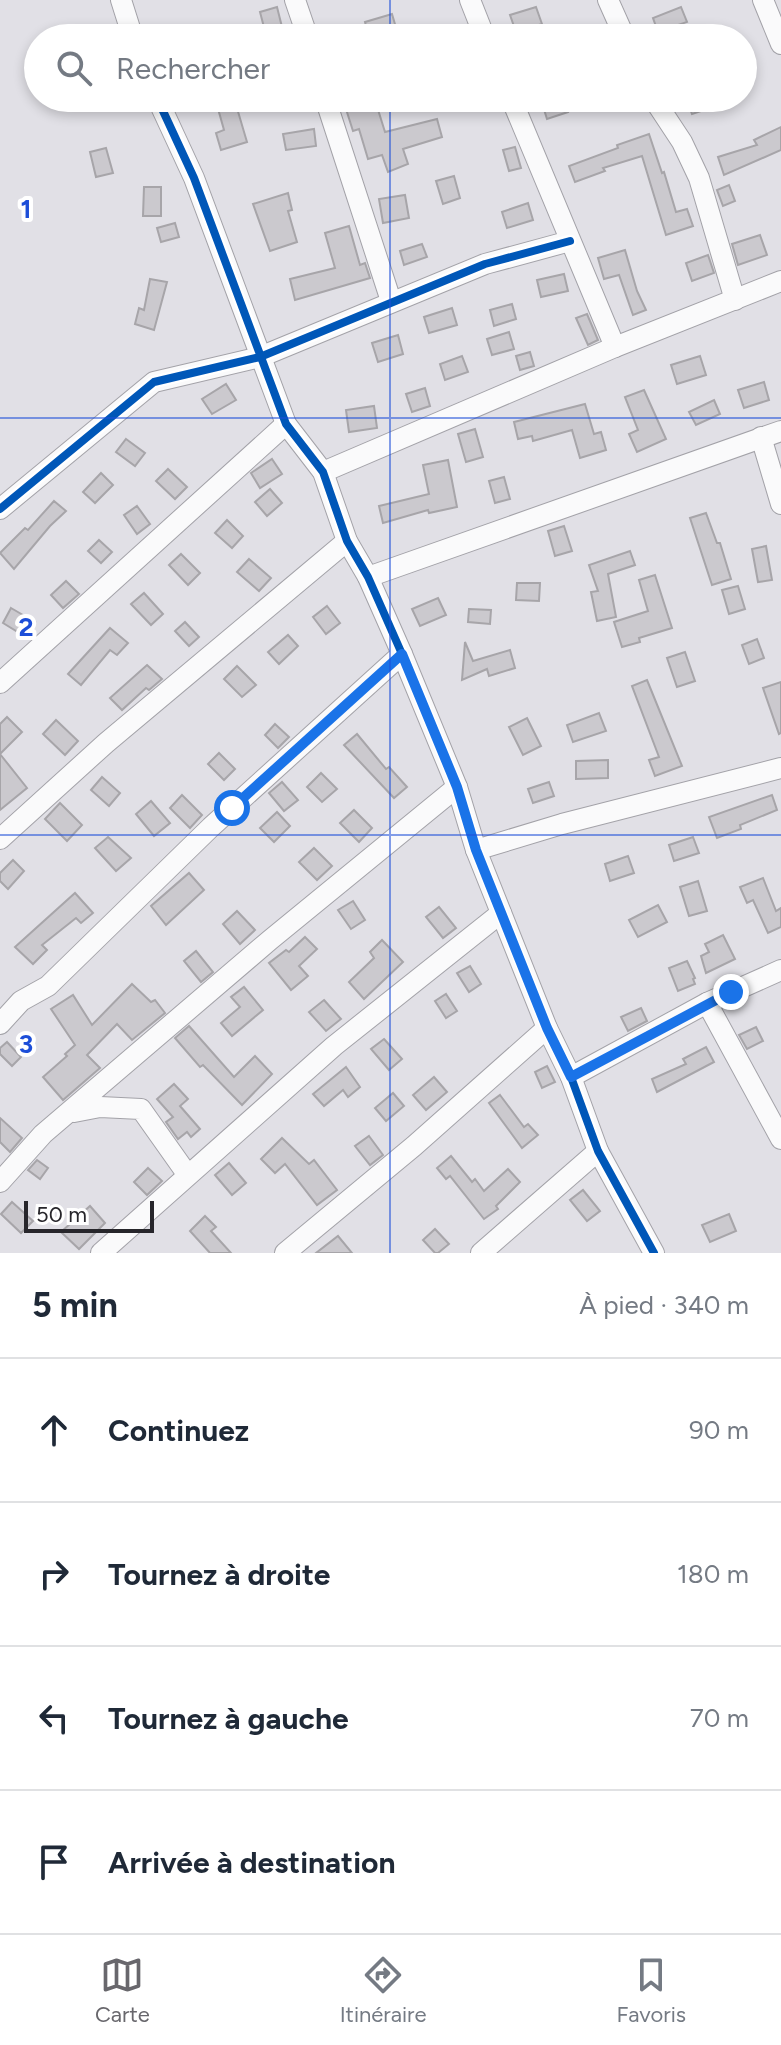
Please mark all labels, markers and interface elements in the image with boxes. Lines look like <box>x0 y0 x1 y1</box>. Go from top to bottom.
search box <box>24 24 757 112</box>
icon: search <box>52 46 96 90</box>
text: Rechercher <box>116 50 270 87</box>
text: 1 <box>21 193 31 225</box>
text: 2 <box>18 611 34 643</box>
route start <box>214 790 250 826</box>
route end <box>713 974 749 1010</box>
text: 3 <box>19 1028 33 1060</box>
scale bar <box>24 1197 154 1233</box>
text: 50 m <box>36 1201 87 1228</box>
text: 5 min <box>32 1285 118 1326</box>
text: À pied · 340 m <box>579 1289 749 1321</box>
icon: ahead <box>32 1408 76 1452</box>
text: Continuez <box>108 1412 249 1449</box>
text: 90 m <box>689 1414 749 1446</box>
icon: right <box>32 1552 76 1596</box>
text: Tournez à droite <box>108 1556 330 1593</box>
text: 180 m <box>677 1558 749 1590</box>
icon: left <box>32 1696 76 1740</box>
text: Tournez à gauche <box>108 1700 349 1737</box>
text: 70 m <box>690 1702 749 1734</box>
icon: arrive <box>32 1840 76 1884</box>
text: Arrivée à destination <box>108 1844 395 1881</box>
tab: Carte <box>95 1953 150 2028</box>
tab: Itinéraire <box>340 1953 427 2028</box>
tab: Favoris <box>616 1953 686 2028</box>

